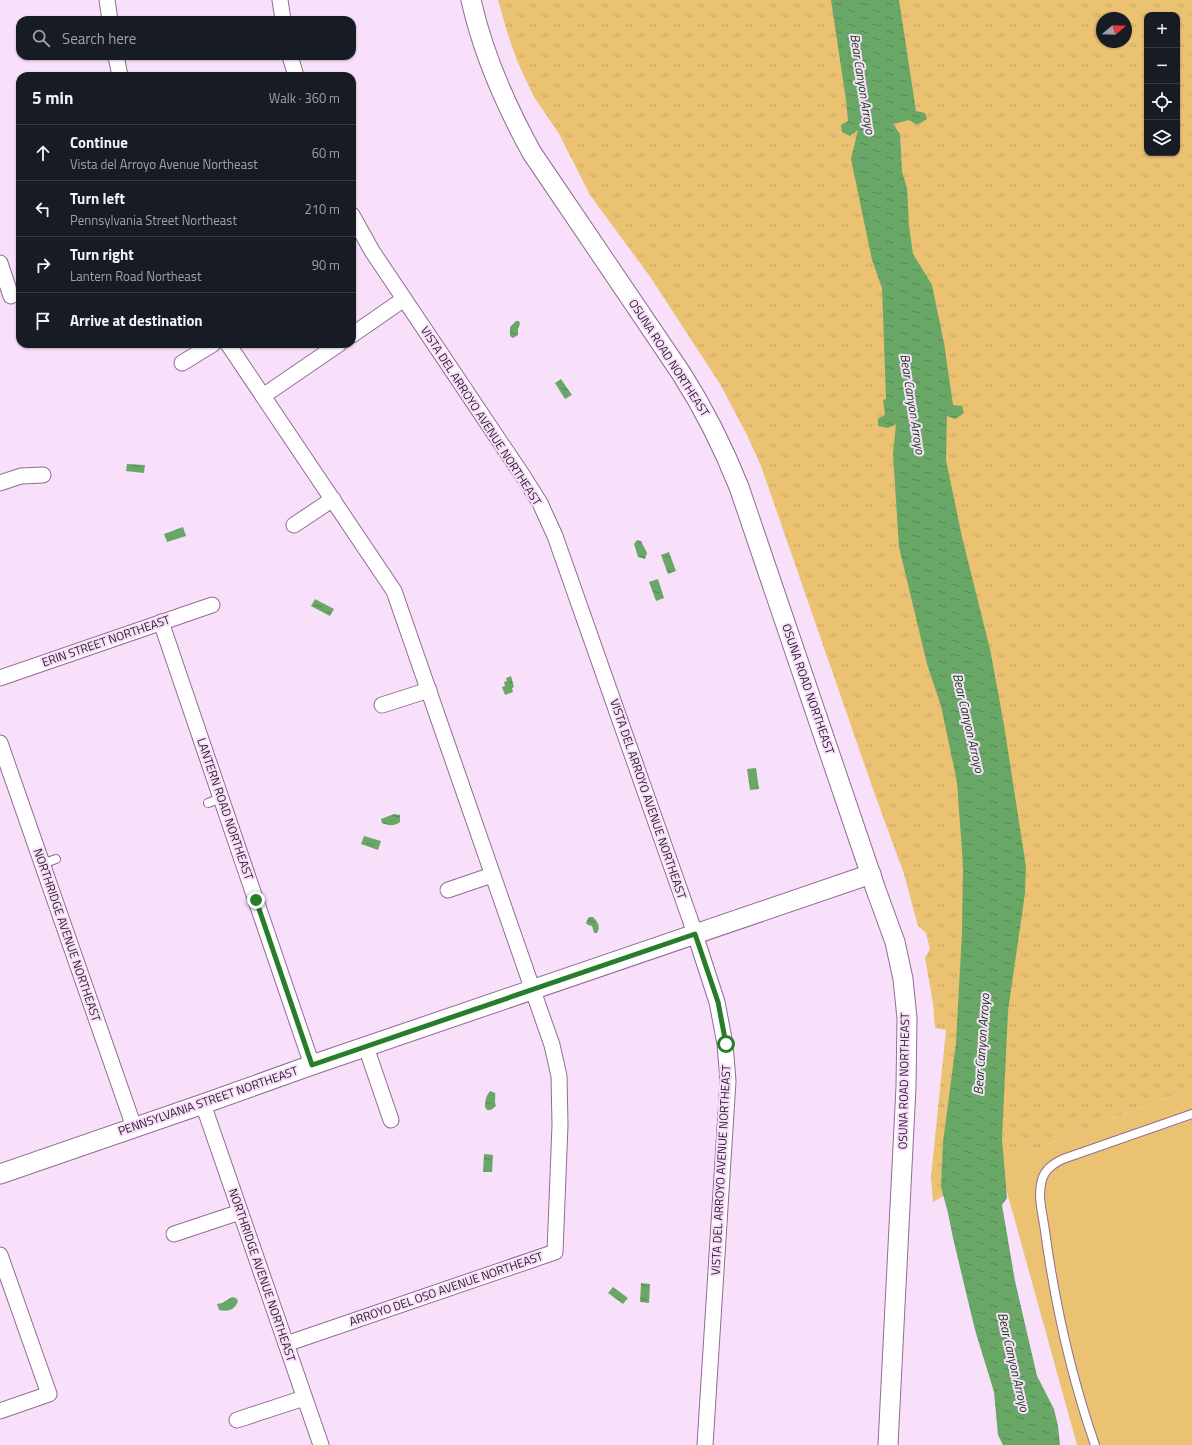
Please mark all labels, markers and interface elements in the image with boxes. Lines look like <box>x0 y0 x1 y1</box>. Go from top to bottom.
north arrow <box>1096 12 1132 48</box>
map controls <box>1144 12 1180 156</box>
button: + <box>1144 12 1180 48</box>
search box <box>16 16 356 60</box>
icon: search <box>30 27 52 49</box>
text: Search here <box>62 27 136 50</box>
water label: Bear Canyon Arroyo <box>845 32 881 136</box>
button: − <box>1144 48 1180 84</box>
button: locate <box>1144 84 1180 120</box>
text: 5 min <box>32 85 73 111</box>
text: Walk · 360 m <box>269 88 340 108</box>
button: layers <box>1144 120 1180 156</box>
text: Continue <box>70 131 128 154</box>
icon: ahead <box>32 142 54 164</box>
text: 60 m <box>312 143 340 163</box>
text: Vista del Arroyo Avenue Northeast <box>70 154 258 174</box>
text: Turn left <box>70 187 125 210</box>
icon: left <box>32 198 54 220</box>
text: 210 m <box>304 199 340 219</box>
text: Pennsylvania Street Northeast <box>70 210 237 230</box>
text: Turn right <box>70 243 134 266</box>
icon: right <box>32 254 54 276</box>
text: 90 m <box>312 255 340 275</box>
text: Lantern Road Northeast <box>70 266 201 286</box>
street label: OSUNA ROAD NORTHEAST <box>624 295 715 421</box>
text: Arrive at destination <box>70 309 203 332</box>
icon: arrive <box>32 310 54 332</box>
street label: VISTA DEL ARROYO AVENUE NORTHEAST <box>416 322 547 510</box>
water label: Bear Canyon Arroyo <box>895 352 931 456</box>
street label: ERIN STREET NORTHEAST <box>39 609 173 671</box>
street label: OSUNA ROAD NORTHEAST <box>777 621 840 757</box>
water label: Bear Canyon Arroyo <box>948 671 990 775</box>
street label: VISTA DEL ARROYO AVENUE NORTHEAST <box>605 696 692 902</box>
street label: LANTERN ROAD NORTHEAST <box>192 735 259 883</box>
street label: NORTHRIDGE AVENUE NORTHEAST <box>29 846 106 1025</box>
route end <box>247 891 265 909</box>
water label: Bear Canyon Arroyo <box>967 992 995 1095</box>
street label: OSUNA ROAD NORTHEAST <box>893 1012 914 1150</box>
route start <box>717 1035 735 1053</box>
street label: PENNSYLVANIA STREET NORTHEAST <box>115 1061 301 1140</box>
street label: VISTA DEL ARROYO AVENUE NORTHEAST <box>705 1064 736 1276</box>
street label: NORTHRIDGE AVENUE NORTHEAST <box>224 1186 301 1365</box>
street label: ARROYO DEL OSO AVENUE NORTHEAST <box>346 1246 546 1331</box>
water label: Bear Canyon Arroyo <box>993 1310 1035 1414</box>

